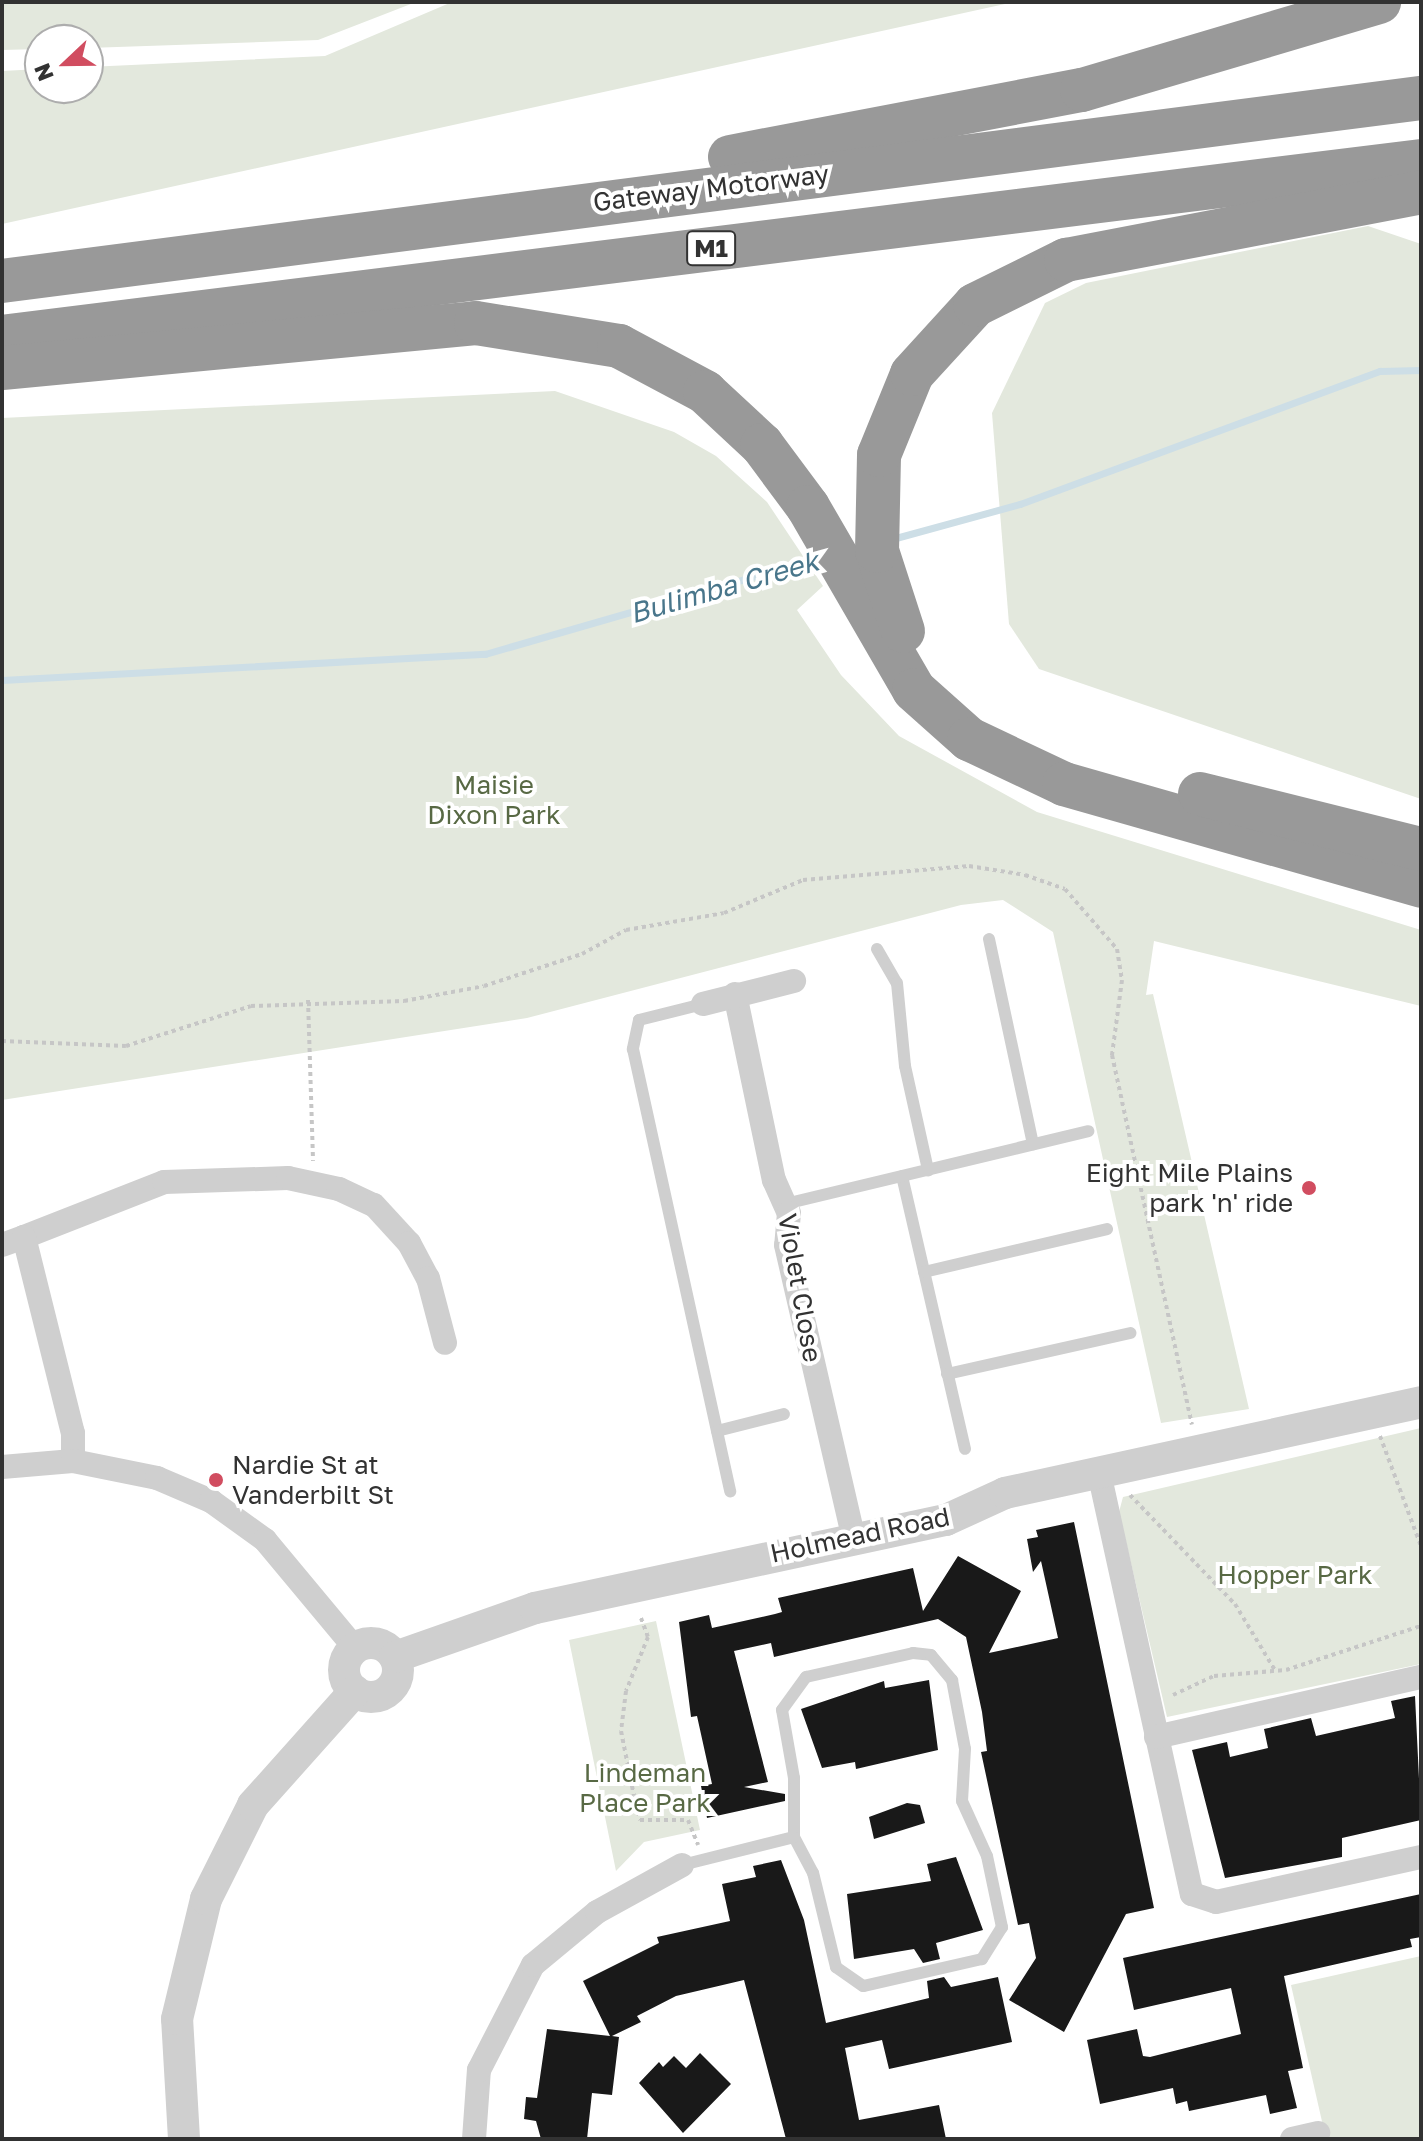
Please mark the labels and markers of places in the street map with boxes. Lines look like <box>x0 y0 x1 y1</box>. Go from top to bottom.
place label: Eight Mile Plains park 'n' ride <box>1086 1157 1293 1218</box>
marker: Eight Mile Plains park 'n' ride <box>1300 1179 1318 1197</box>
place label: Nardie St at Vanderbilt St <box>232 1449 394 1510</box>
marker: Nardie St at Vanderbilt St <box>207 1471 225 1489</box>

